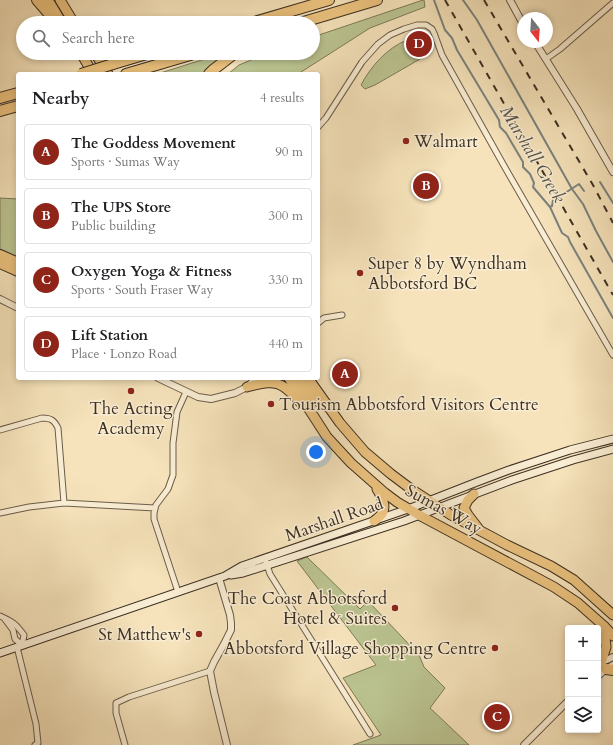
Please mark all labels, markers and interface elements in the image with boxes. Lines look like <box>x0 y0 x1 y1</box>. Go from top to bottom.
north arrow <box>517 12 553 48</box>
search box <box>16 16 320 60</box>
icon: search <box>30 27 52 49</box>
text: Search here <box>62 28 135 48</box>
pin: D <box>406 29 432 59</box>
text: Nearby <box>32 87 89 110</box>
text: 4 results <box>260 89 304 107</box>
water label: Marshall Creek <box>494 101 572 208</box>
place label: Walmart <box>413 130 478 153</box>
text: The Goddess Movement <box>71 133 236 153</box>
marker: Walmart <box>401 136 411 146</box>
text: A <box>41 143 51 161</box>
text: 90 m <box>275 143 303 161</box>
text: Sports · Sumas Way <box>71 153 180 171</box>
pin: B <box>413 171 439 201</box>
text: The UPS Store <box>71 197 171 217</box>
text: B <box>41 207 51 225</box>
text: 300 m <box>269 207 303 225</box>
text: Public building <box>71 217 156 235</box>
place label: Super 8 by Wyndham Abbotsford BC <box>368 252 527 295</box>
text: Oxygen Yoga & Fitness <box>71 261 232 281</box>
marker: Super 8 by Wyndham Abbotsford BC <box>355 268 365 278</box>
text: C <box>41 271 51 289</box>
text: 330 m <box>269 271 303 289</box>
text: Sports · South Fraser Way <box>71 281 213 299</box>
text: Lift Station <box>71 325 148 345</box>
text: D <box>40 335 52 353</box>
text: 440 m <box>269 335 303 353</box>
text: Place · Lonzo Road <box>71 345 177 363</box>
pin: A <box>332 359 358 389</box>
marker: The Acting Academy <box>126 386 136 396</box>
place label: Tourism Abbotsford Visitors Centre <box>279 393 539 416</box>
place label: The Acting Academy <box>89 397 173 440</box>
marker: Tourism Abbotsford Visitors Centre <box>266 399 276 409</box>
your location <box>306 442 326 462</box>
street label: Sumas Way <box>401 479 486 540</box>
street label: Marshall Road <box>282 492 386 547</box>
place label: The Coast Abbotsford Hotel & Suites <box>228 587 387 630</box>
marker: The Coast Abbotsford Hotel & Suites <box>390 603 400 613</box>
place label: St Matthew's <box>98 623 191 646</box>
map controls <box>565 625 601 733</box>
button: + <box>565 625 601 661</box>
marker: St Matthew's <box>194 629 204 639</box>
place label: Abbotsford Village Shopping Centre <box>224 637 487 660</box>
marker: Abbotsford Village Shopping Centre <box>490 643 500 653</box>
button: − <box>565 661 601 697</box>
button: layers <box>565 697 601 733</box>
pin: C <box>484 702 510 732</box>

